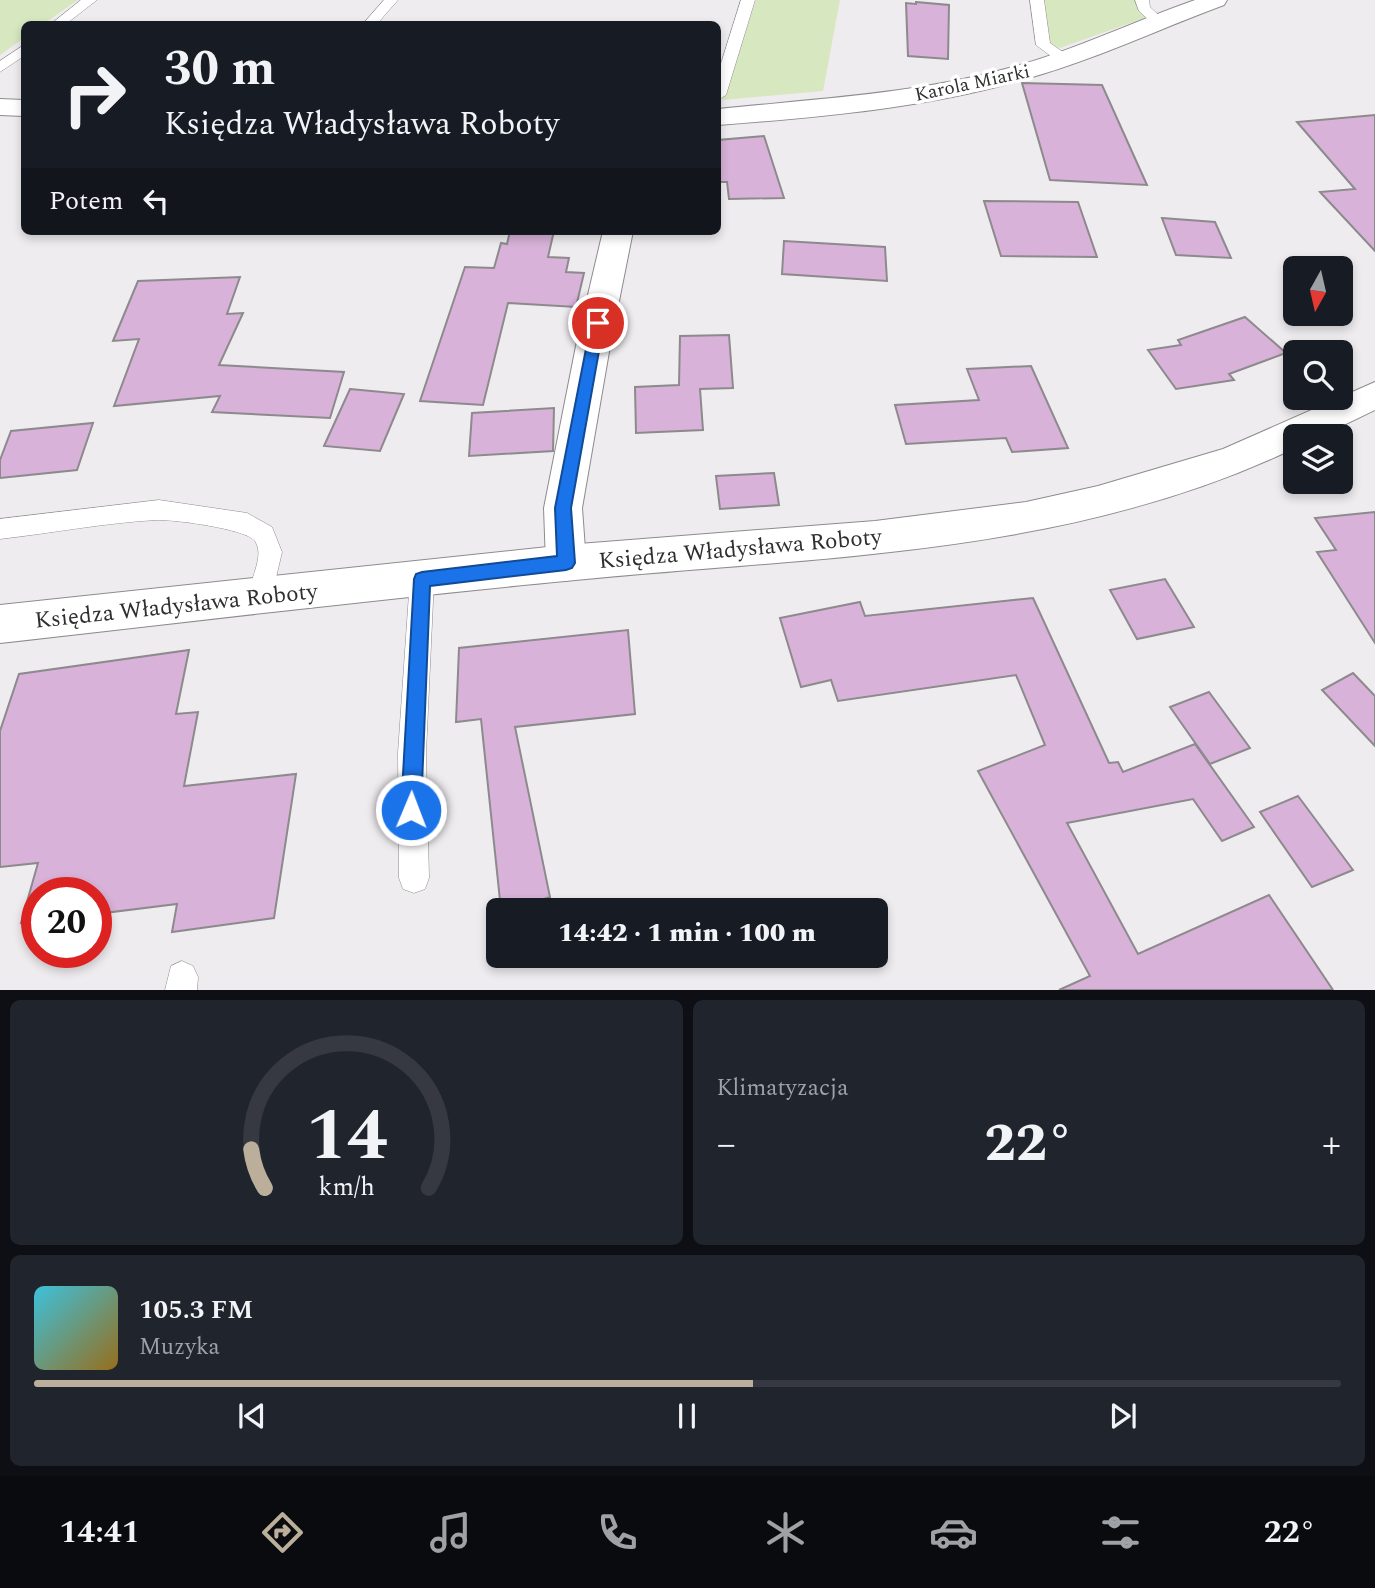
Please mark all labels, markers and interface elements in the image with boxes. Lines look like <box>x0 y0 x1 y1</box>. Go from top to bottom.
text: 30 m <box>164 32 275 107</box>
icon: right <box>49 49 140 140</box>
street label: Karola Miarki <box>912 57 1033 110</box>
text: Księdza Władysława Roboty <box>164 100 559 149</box>
text: Potem <box>49 181 123 221</box>
icon: left <box>137 182 175 220</box>
north arrow <box>1283 256 1353 326</box>
map controls <box>1283 256 1353 494</box>
pin <box>568 293 628 353</box>
icon: arrive <box>579 304 617 342</box>
button: search <box>1283 340 1353 410</box>
button: layers <box>1283 424 1353 494</box>
street label: Księdza Władysława Roboty <box>597 520 884 579</box>
street label: Księdza Władysława Roboty <box>33 574 320 639</box>
position arrow <box>374 773 448 847</box>
speed limit sign: 20 <box>21 877 112 968</box>
text: 14:42 · 1 min · 100 m <box>558 913 816 953</box>
text: Klimatyzacja <box>717 1071 848 1106</box>
text: 14 <box>305 1082 387 1193</box>
text: 22° <box>985 1105 1073 1184</box>
text: − <box>717 1116 736 1174</box>
text: + <box>1322 1116 1341 1174</box>
text: km/h <box>318 1169 374 1207</box>
text: 105.3 FM <box>139 1290 253 1330</box>
text: Muzyka <box>139 1330 220 1365</box>
icon: previous <box>233 1397 271 1435</box>
icon: pause <box>668 1397 706 1435</box>
icon: next <box>1104 1397 1142 1435</box>
text: 14:41 <box>59 1508 140 1557</box>
icon: directions <box>258 1508 307 1557</box>
icon: music <box>426 1508 475 1557</box>
icon: phone <box>593 1508 642 1557</box>
icon: climate <box>761 1508 810 1557</box>
icon: car <box>929 1508 978 1557</box>
icon: filters <box>1096 1508 1145 1557</box>
text: 22° <box>1264 1508 1316 1557</box>

